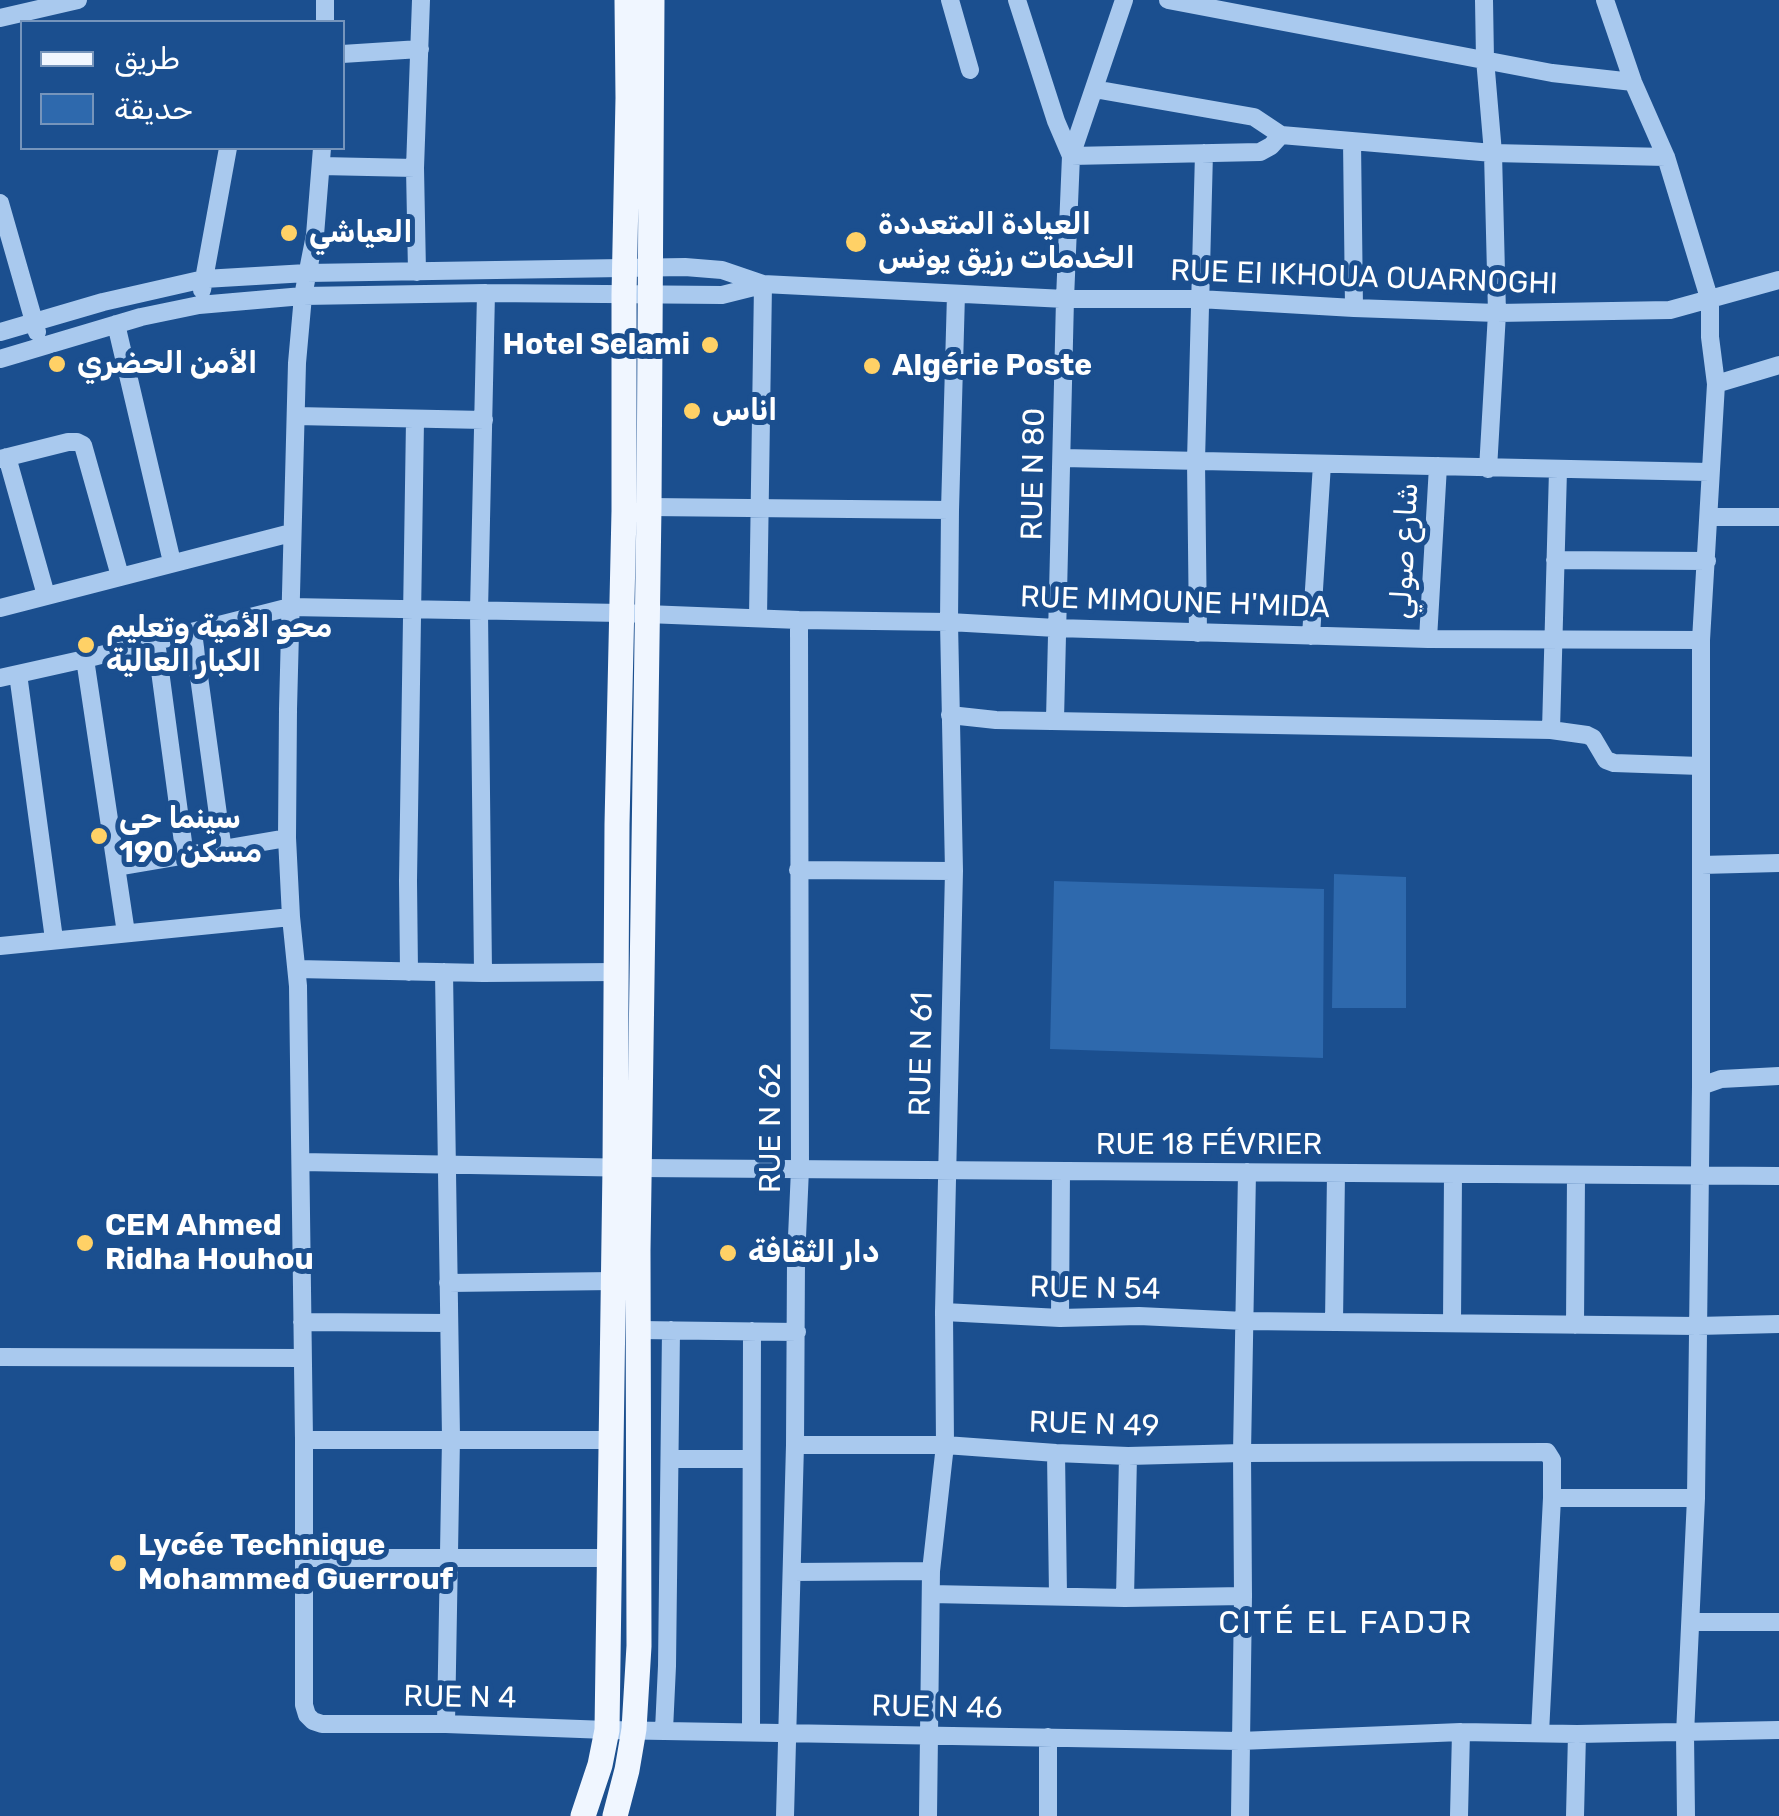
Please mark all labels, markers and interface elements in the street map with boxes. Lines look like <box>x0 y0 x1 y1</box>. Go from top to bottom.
legend <box>20 20 345 150</box>
text: طريق <box>114 41 180 77</box>
text: حديقة <box>114 91 193 127</box>
place label: العيادة المتعددة الخدمات رزيق يونس <box>878 207 1135 278</box>
place label: العياشي <box>309 215 412 251</box>
marker: العياشي <box>278 222 300 244</box>
marker: العيادة المتعددة الخدمات رزيق يونس <box>843 229 869 255</box>
street label: RUE EI IKHOUA OUARNOGHI <box>1170 253 1558 303</box>
place label: Hotel Selami <box>503 327 690 363</box>
marker: Hotel Selami <box>699 334 721 356</box>
place label: الأمن الحضري <box>77 346 257 382</box>
place label: Algérie Poste <box>892 348 1092 384</box>
marker: الأمن الحضري <box>46 353 68 375</box>
marker: Algérie Poste <box>861 355 883 377</box>
place label: اناس <box>712 393 777 429</box>
marker: اناس <box>681 400 703 422</box>
street label: RUE N 80 <box>1015 407 1053 541</box>
street label: شارع صولي <box>1383 482 1427 620</box>
street label: RUE MIMOUNE H'MIDA <box>1019 580 1331 626</box>
place label: محو الأمية وتعليم الكبار العالية <box>106 610 332 680</box>
marker: محو الأمية وتعليم الكبار العالية <box>75 634 97 656</box>
place label: سينما حي 190 مسكن <box>119 801 262 872</box>
marker: سينما حي 190 مسكن <box>88 825 110 847</box>
street label: RUE N 61 <box>903 991 941 1117</box>
street label: RUE N 62 <box>753 1063 789 1193</box>
street label: RUE 18 FÉVRIER <box>1096 1127 1322 1163</box>
place label: CEM Ahmed Ridha Houhou <box>105 1208 314 1278</box>
marker: CEM Ahmed Ridha Houhou <box>74 1232 96 1254</box>
place label: دار الثقافة <box>748 1235 879 1271</box>
marker: دار الثقافة <box>717 1242 739 1264</box>
street label: RUE N 54 <box>1029 1270 1161 1308</box>
street label: RUE N 49 <box>1028 1405 1160 1445</box>
place label: Lycée Technique Mohammed Guerrouf <box>138 1528 453 1598</box>
marker: Lycée Technique Mohammed Guerrouf <box>107 1552 129 1574</box>
district label: CITÉ EL FADJR <box>1218 1605 1474 1643</box>
street label: RUE N 4 <box>403 1679 517 1717</box>
street label: RUE N 46 <box>871 1689 1003 1727</box>

